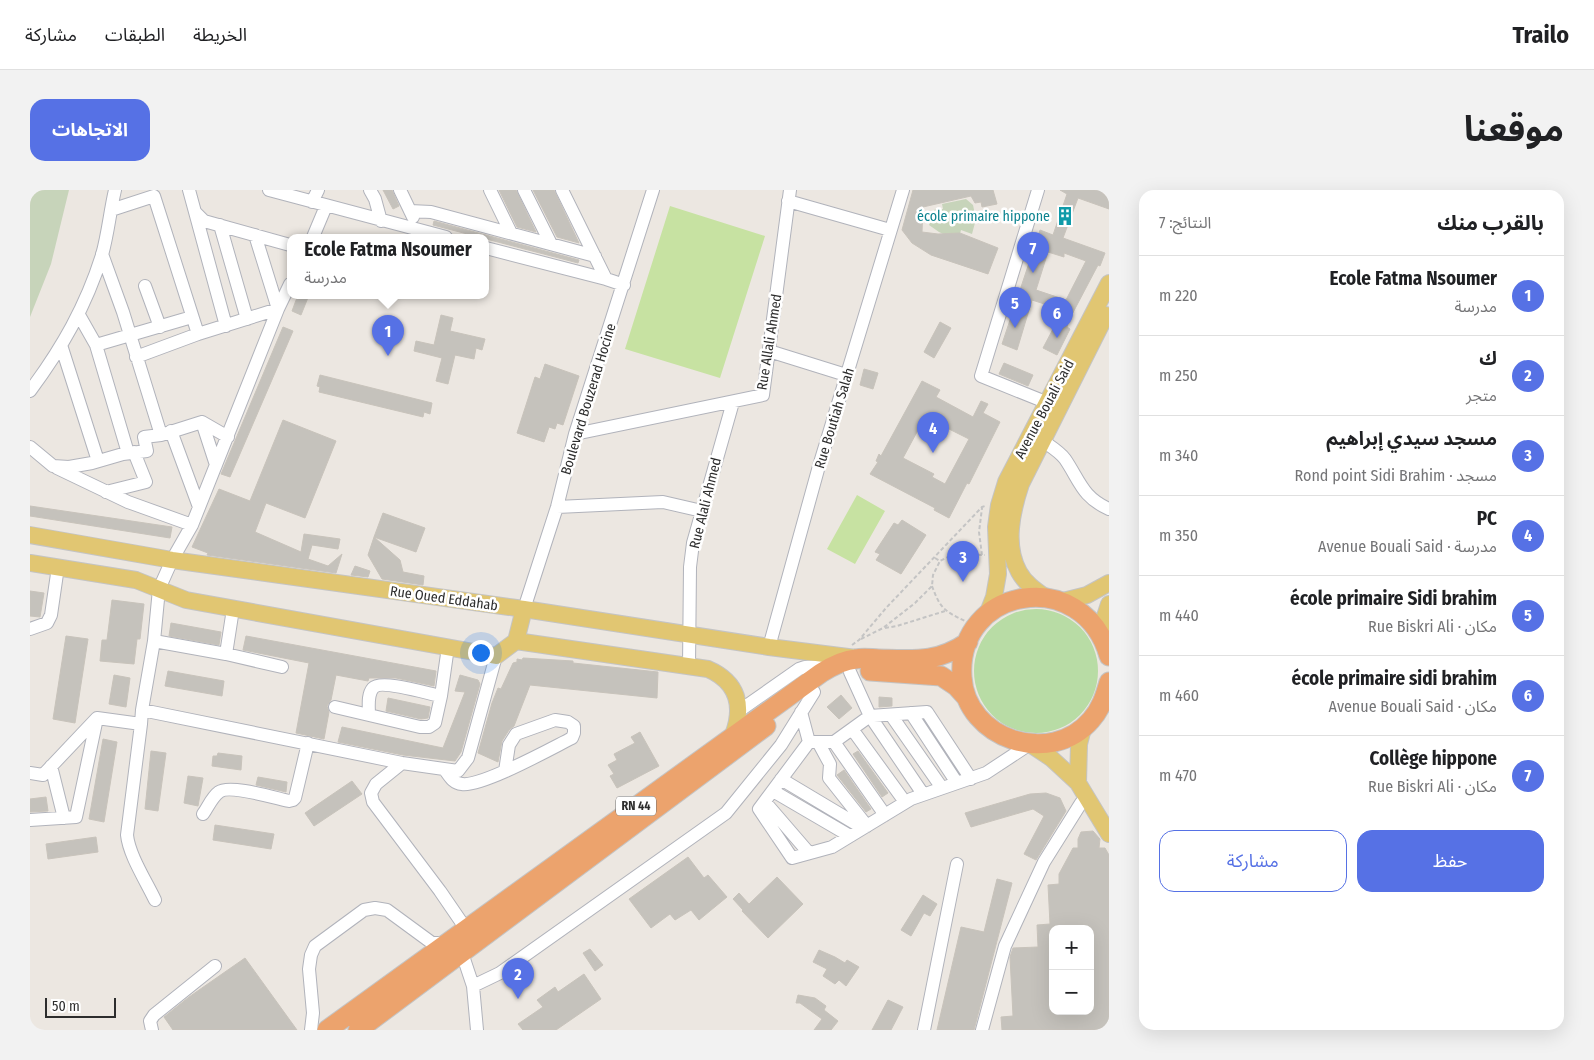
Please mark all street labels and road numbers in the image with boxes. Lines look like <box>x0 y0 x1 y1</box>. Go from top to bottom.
street label: Rue Allali Ahmed <box>754 293 785 391</box>
street label: Boulevard Bouzerad Hocine <box>557 321 620 477</box>
street label: Avenue Bouali Said <box>1011 357 1078 462</box>
street label: Rue Boutiah Salah <box>811 366 858 471</box>
street label: Rue Alali Ahmed <box>686 456 725 550</box>
street label: Rue Oued Eddahab <box>389 583 499 614</box>
road number: RN 44 <box>616 796 656 816</box>

